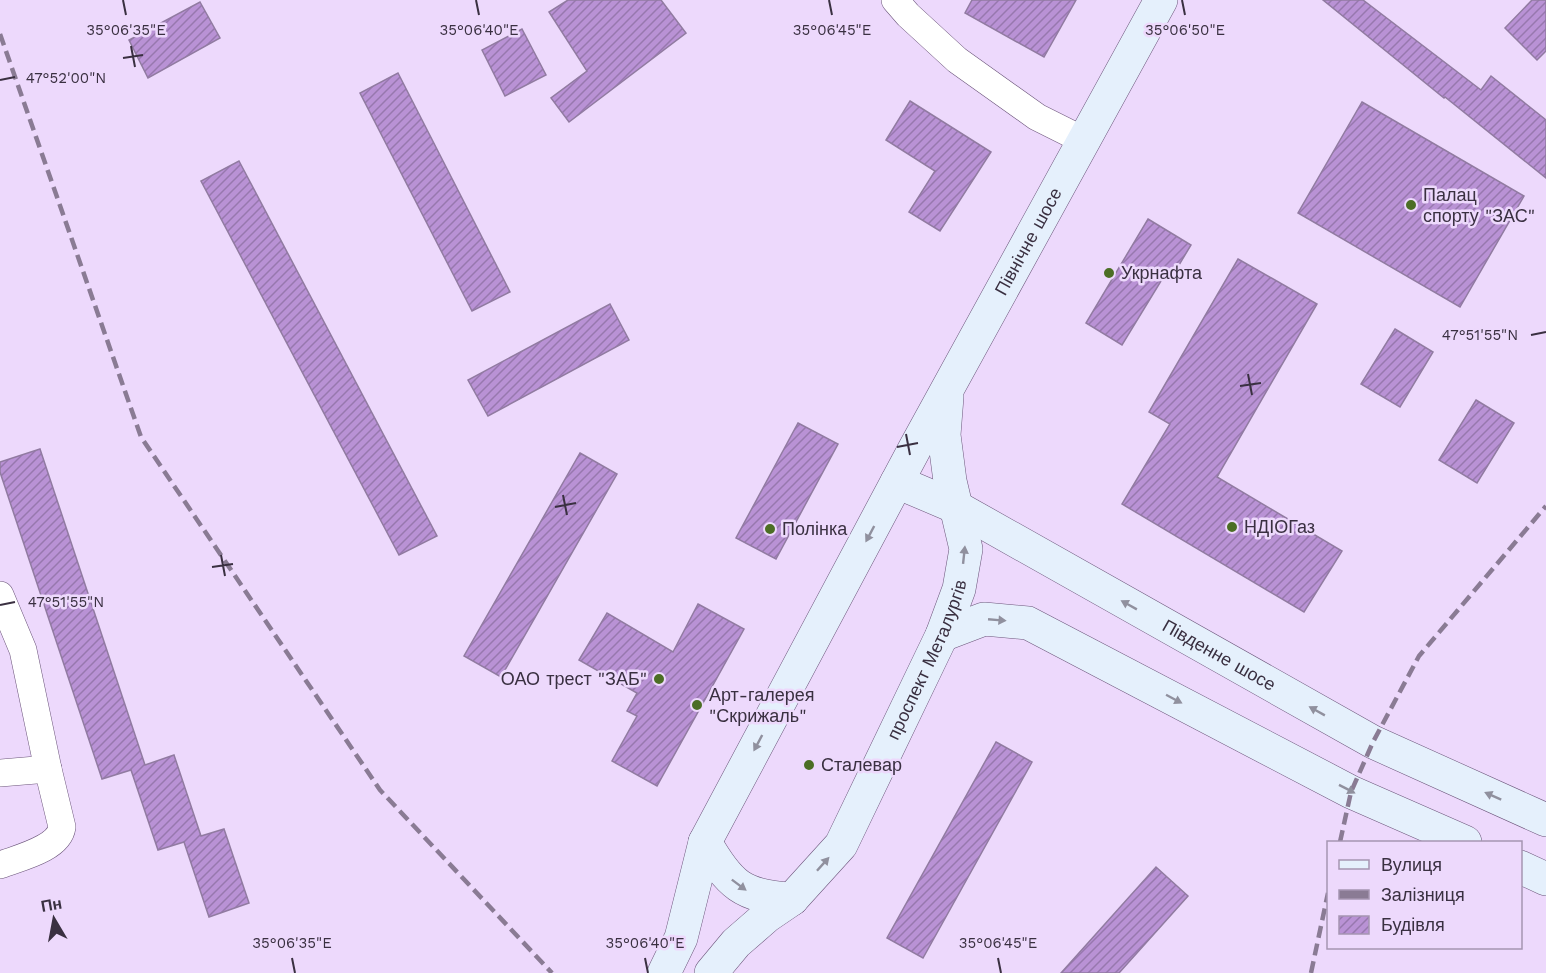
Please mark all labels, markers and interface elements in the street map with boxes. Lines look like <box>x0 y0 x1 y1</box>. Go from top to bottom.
text: 35°06'35"E <box>86 21 166 39</box>
text: 35°06'40"E <box>439 21 519 39</box>
text: 35°06'45"E <box>793 21 871 39</box>
text: 35°06'50"E <box>1145 21 1225 39</box>
text: 47°52'00"N <box>26 69 106 87</box>
street label: Північне шосе <box>990 184 1066 299</box>
place label: Палац спорту "ЗАС" <box>1423 184 1535 226</box>
marker: Палац спорту "ЗАС" <box>1404 198 1418 212</box>
place label: Укрнафта <box>1121 262 1203 283</box>
marker: Укрнафта <box>1102 266 1116 280</box>
text: 47°51'55"N <box>1442 326 1518 344</box>
place label: НДІОГаз <box>1244 516 1315 537</box>
place label: Полінка <box>782 518 848 539</box>
marker: НДІОГаз <box>1225 520 1239 534</box>
marker: Полінка <box>763 522 777 536</box>
one-way arrow <box>865 525 874 542</box>
one-way arrow <box>959 546 969 565</box>
street label: проспект Металургів <box>882 578 970 743</box>
text: 47°51'55"N <box>28 593 104 611</box>
one-way arrow <box>1121 600 1138 610</box>
one-way arrow <box>988 615 1007 625</box>
street label: Південне шосе <box>1159 615 1279 695</box>
place label: ОАО трест "ЗАБ" <box>501 668 647 689</box>
marker: ОАО трест "ЗАБ" <box>652 672 666 686</box>
place label: Арт-галерея "Скрижаль" <box>709 684 815 726</box>
one-way arrow <box>1165 694 1182 704</box>
marker: Арт-галерея "Скрижаль" <box>690 698 704 712</box>
one-way arrow <box>1309 706 1326 716</box>
one-way arrow <box>753 735 763 752</box>
place label: Сталевар <box>821 754 902 775</box>
marker: Сталевар <box>802 758 816 772</box>
one-way arrow <box>1338 784 1355 794</box>
one-way arrow <box>1484 792 1501 801</box>
legend <box>1327 841 1522 949</box>
text: Вулиця <box>1381 854 1442 875</box>
one-way arrow <box>816 857 829 872</box>
one-way arrow <box>731 879 747 891</box>
text: Залізниця <box>1381 884 1465 905</box>
north arrow <box>24 889 84 949</box>
text: Пн <box>39 894 64 916</box>
text: Будівля <box>1381 914 1445 935</box>
text: 35°06'35"E <box>252 934 332 952</box>
text: 35°06'40"E <box>605 934 685 952</box>
text: 35°06'45"E <box>959 934 1037 952</box>

